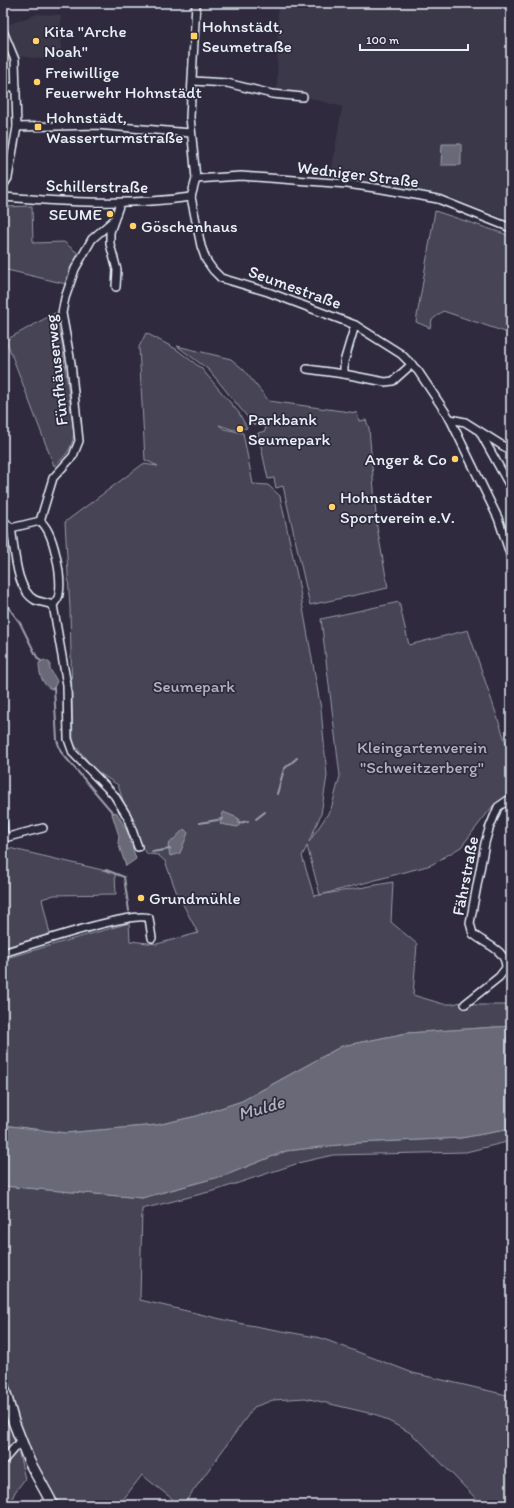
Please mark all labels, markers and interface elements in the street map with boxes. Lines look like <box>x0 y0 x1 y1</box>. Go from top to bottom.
place label: Hohnstädt, Seumetraße <box>202 16 292 56</box>
place label: Kita "Arche Noah" <box>44 21 127 61</box>
scale bar <box>360 26 468 52</box>
marker: Hohnstädt, Seumetraße <box>189 31 199 41</box>
text: 100 m <box>366 33 399 47</box>
marker: Kita "Arche Noah" <box>31 36 41 46</box>
place label: Freiwillige Feuerwehr Hohnstädt <box>45 62 202 102</box>
marker: Freiwillige Feuerwehr Hohnstädt <box>32 77 42 87</box>
place label: Hohnstädt, Wasserturmstraße <box>46 107 183 147</box>
marker: Hohnstädt, Wasserturmstraße <box>33 122 43 132</box>
street label: Wedniger Straße <box>296 157 420 191</box>
street label: Schillerstraße <box>46 175 148 197</box>
place label: SEUME <box>49 204 102 224</box>
marker: SEUME <box>105 209 115 219</box>
place label: Göschenhaus <box>141 216 238 236</box>
marker: Göschenhaus <box>128 221 138 231</box>
street label: Seumestraße <box>246 261 344 313</box>
street label: Fünfhäuserweg <box>40 313 72 427</box>
place label: Parkbank Seumepark <box>248 409 330 449</box>
marker: Parkbank Seumepark <box>235 424 245 434</box>
place label: Anger & Co <box>365 449 447 469</box>
marker: Anger & Co <box>450 454 460 464</box>
place label: Hohnstädter Sportverein e.V. <box>340 487 455 527</box>
marker: Hohnstädter Sportverein e.V. <box>327 502 337 512</box>
park label: Seumepark <box>153 676 235 696</box>
park label: Kleingartenverein "Schweitzerberg" <box>357 737 487 777</box>
street label: Fährstraße <box>448 835 482 917</box>
place label: Grundmühle <box>149 888 241 908</box>
marker: Grundmühle <box>136 893 146 903</box>
water label: Mulde <box>235 1090 288 1125</box>

